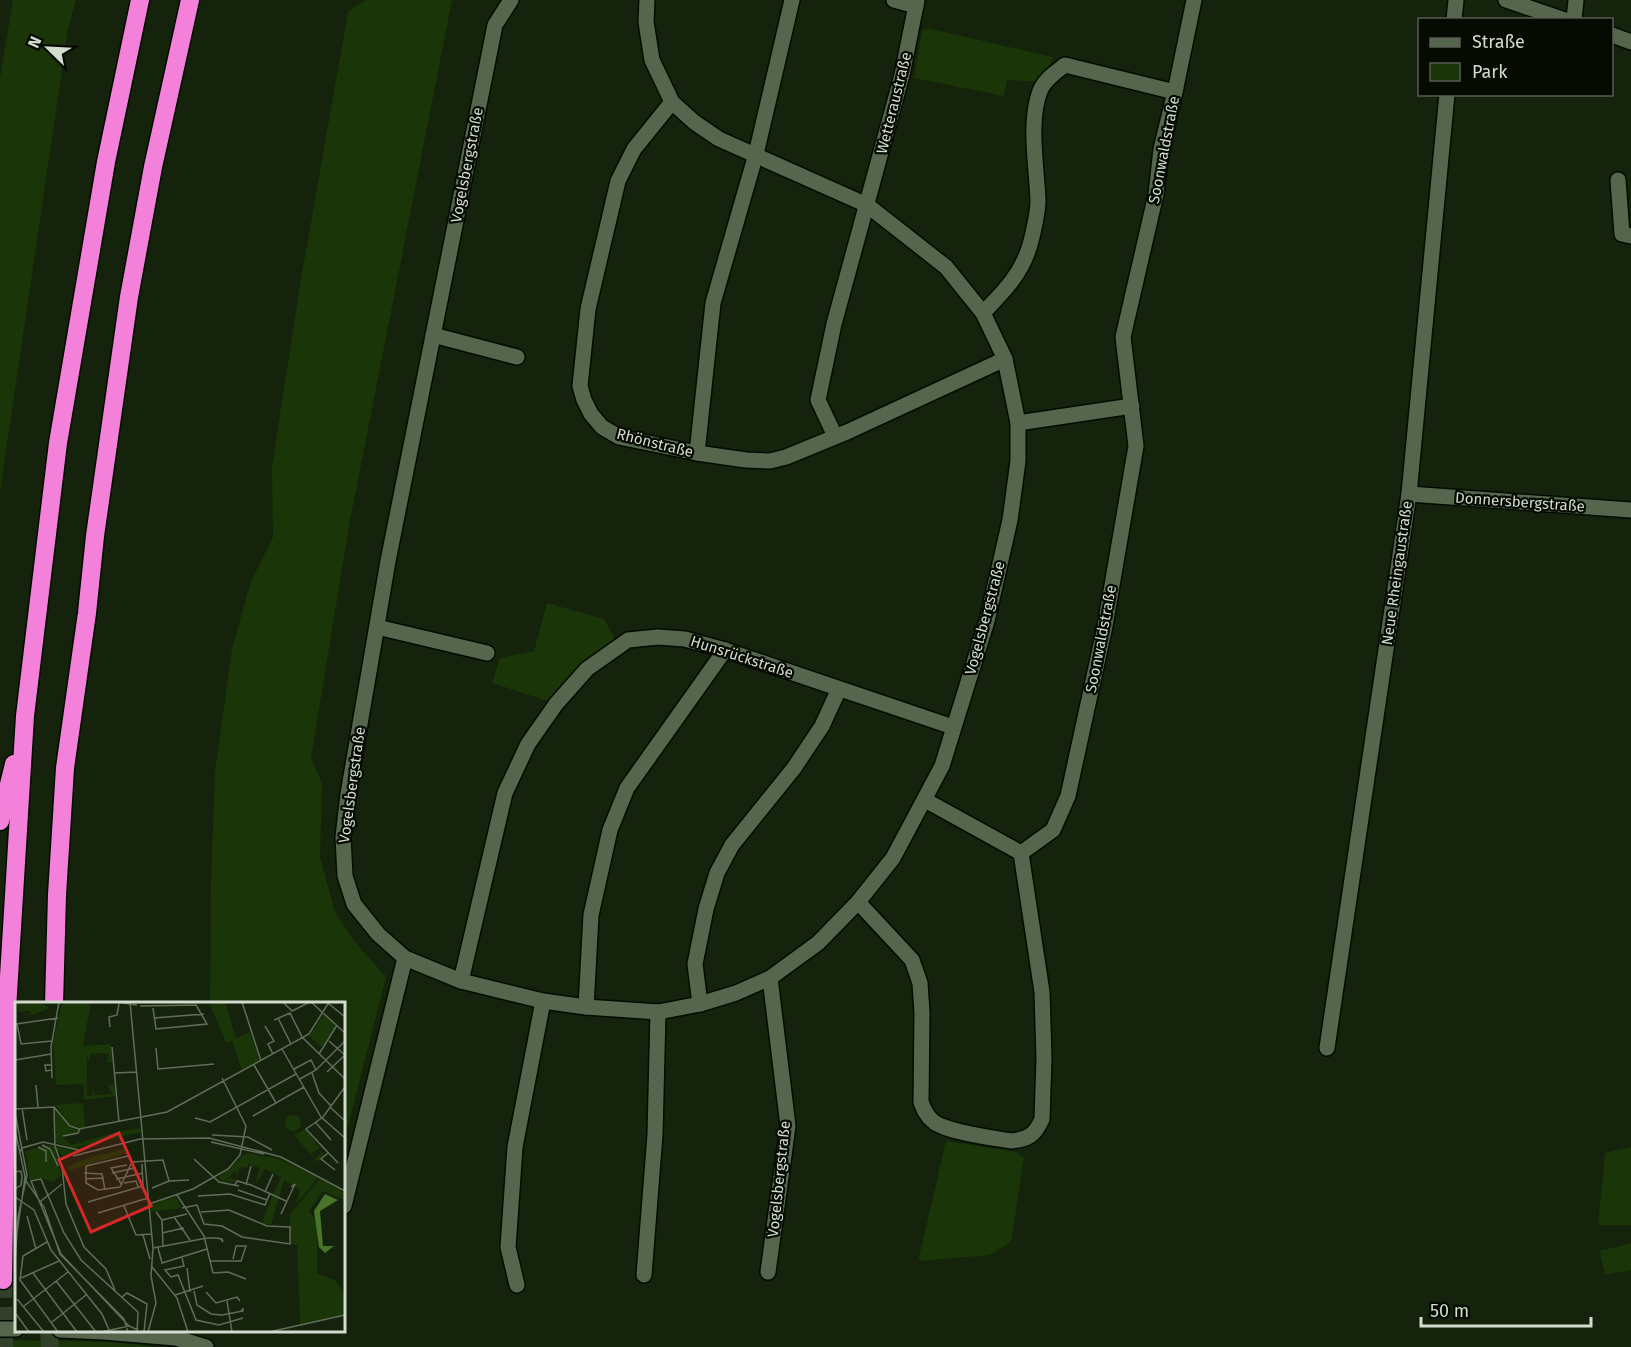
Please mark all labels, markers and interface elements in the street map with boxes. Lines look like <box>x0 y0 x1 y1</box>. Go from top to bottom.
north arrow <box>18 18 78 78</box>
legend <box>1418 18 1613 96</box>
text: Straße <box>1472 31 1525 53</box>
text: N <box>24 33 46 51</box>
street label: Wetteraustraße <box>873 50 915 156</box>
text: Park <box>1472 61 1508 83</box>
street label: Soonwaldstraße <box>1145 95 1183 205</box>
street label: Vogelsbergstraße <box>447 106 487 224</box>
street label: Rhönstraße <box>615 425 695 461</box>
street label: Donnersbergstraße <box>1455 488 1585 516</box>
street label: Neue Rheingaustraße <box>1378 500 1416 646</box>
street label: Vogelsbergstraße <box>961 559 1009 677</box>
street label: Soonwaldstraße <box>1082 584 1120 694</box>
street label: Hunsrückstraße <box>688 632 796 682</box>
street label: Vogelsbergstraße <box>335 726 369 844</box>
inset map <box>15 1002 345 1332</box>
street label: Vogelsbergstraße <box>764 1120 794 1238</box>
scale bar <box>1421 1290 1590 1328</box>
text: 50 m <box>1430 1300 1469 1322</box>

